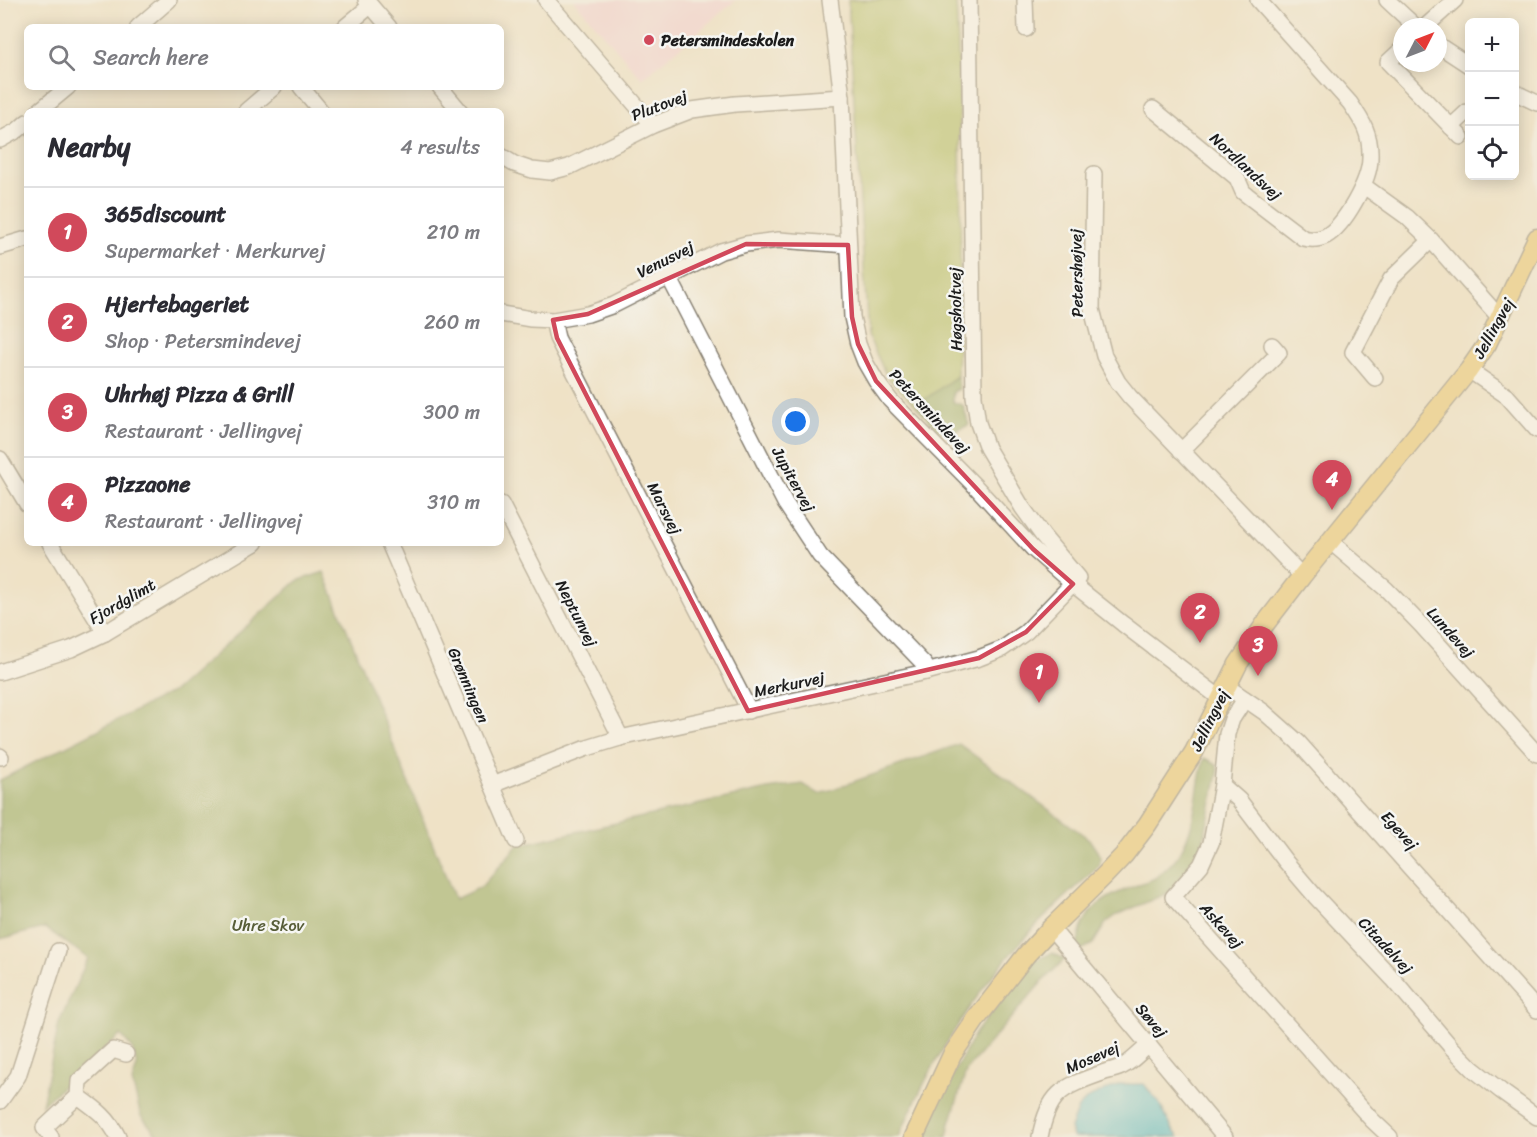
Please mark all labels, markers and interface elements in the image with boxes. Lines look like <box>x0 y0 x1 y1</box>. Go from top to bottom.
north arrow <box>1393 18 1447 72</box>
map controls <box>1465 18 1519 180</box>
button: + <box>1465 18 1519 72</box>
search box <box>24 24 504 90</box>
place label: Petersmindeskolen <box>661 26 795 55</box>
marker: Petersmindeskolen <box>642 33 656 47</box>
text: Search here <box>93 38 209 77</box>
icon: search <box>45 41 78 74</box>
button: − <box>1465 72 1519 126</box>
street label: Plutovej <box>627 81 692 129</box>
text: Nearby <box>48 124 130 170</box>
street label: Nordlandsvej <box>1203 125 1289 208</box>
button: locate <box>1465 126 1519 180</box>
text: 4 results <box>400 130 480 165</box>
text: 365discount <box>105 195 226 234</box>
text: 1 <box>63 215 72 250</box>
text: 210 m <box>427 215 480 250</box>
street label: Petershøjvej <box>1061 228 1092 318</box>
street label: Venusvej <box>631 232 700 286</box>
text: Supermarket · Merkurvej <box>105 234 325 269</box>
street label: Høgsholtvej <box>940 266 971 351</box>
text: Hjertebageriet <box>105 285 249 324</box>
street label: Jellingvej <box>1464 291 1523 365</box>
text: 2 <box>62 305 73 340</box>
text: 260 m <box>424 305 480 340</box>
text: Shop · Petersmindevej <box>105 324 301 359</box>
street label: Petersmindevej <box>882 362 978 462</box>
text: Uhrhøj Pizza & Grill <box>105 375 294 414</box>
text: 3 <box>62 395 73 430</box>
text: 300 m <box>423 395 480 430</box>
your location <box>781 407 810 436</box>
text: Restaurant · Jellingvej <box>105 414 302 449</box>
street label: Jupitervej <box>763 440 824 518</box>
pin: 4 <box>1312 460 1352 510</box>
text: Pizzaone <box>105 465 191 504</box>
street label: Marsvej <box>639 477 691 540</box>
text: 4 <box>61 485 74 520</box>
text: 310 m <box>427 485 480 520</box>
text: Restaurant · Jellingvej <box>105 504 302 539</box>
street label: Fjordglimt <box>83 571 161 632</box>
street label: Neptunvej <box>547 574 606 653</box>
pin: 2 <box>1180 594 1220 643</box>
street label: Lundevej <box>1419 600 1483 666</box>
pin: 3 <box>1238 626 1278 676</box>
street label: Grønningen <box>440 643 498 728</box>
pin: 1 <box>1020 654 1058 703</box>
street label: Merkurvej <box>751 663 828 706</box>
street label: Jellingvej <box>1182 683 1237 757</box>
street label: Egevej <box>1374 804 1427 858</box>
street label: Askevej <box>1192 894 1251 956</box>
street label: Citadelvej <box>1351 909 1421 982</box>
park label: Uhre Skov <box>232 911 306 940</box>
street label: Søvej <box>1128 996 1176 1045</box>
street label: Mosevej <box>1060 1032 1125 1082</box>

